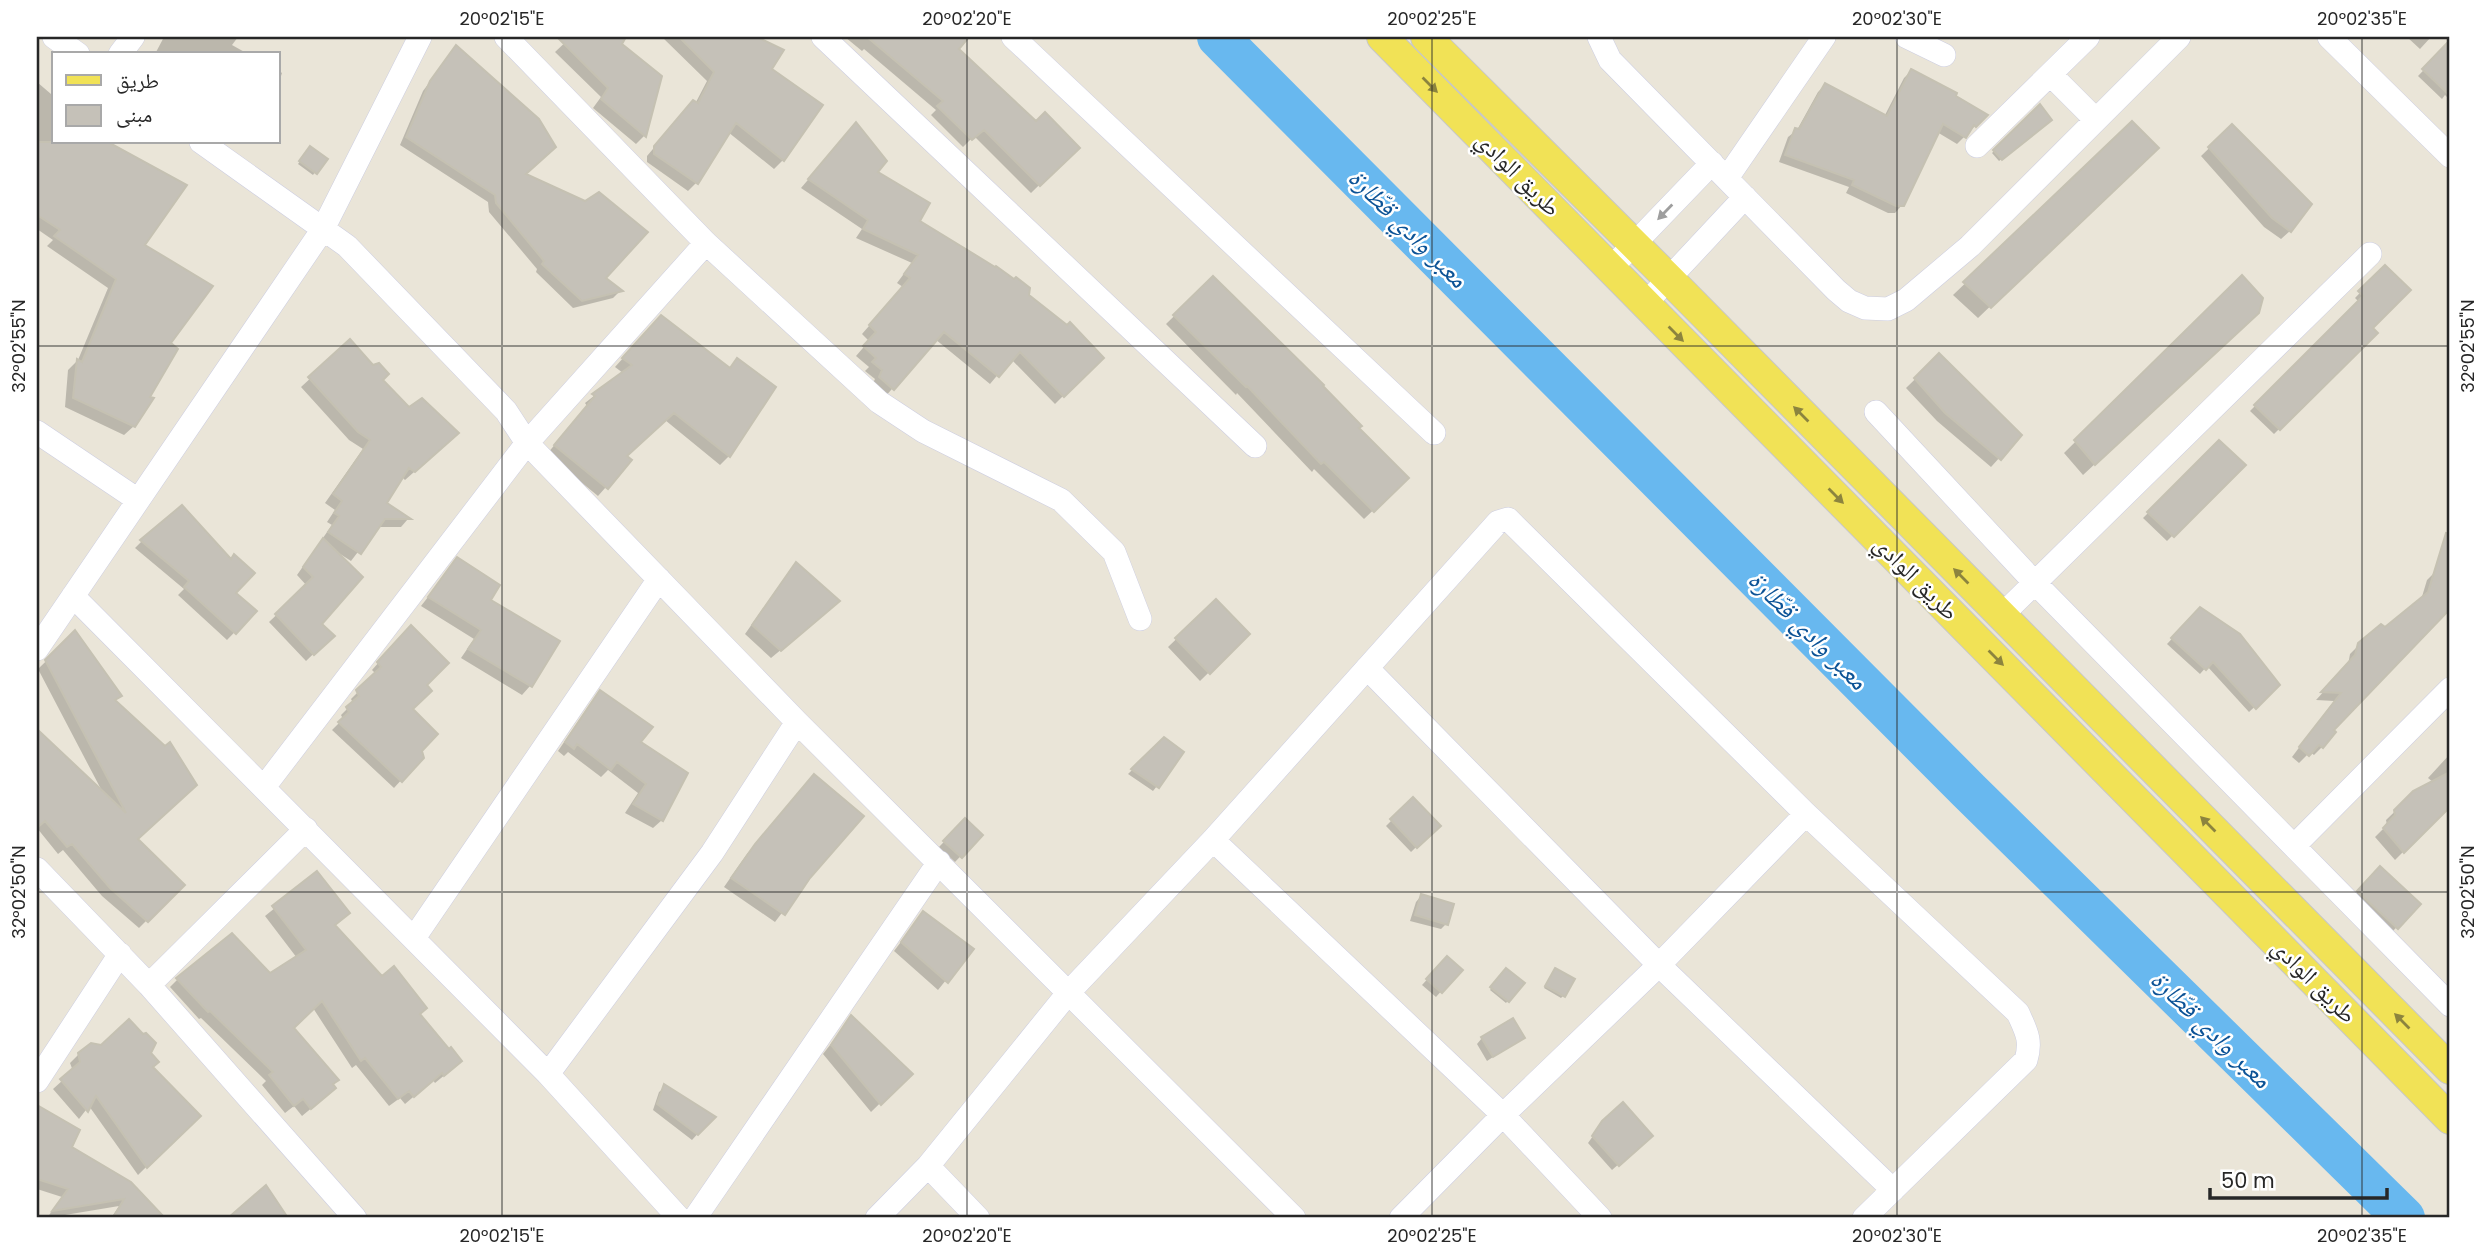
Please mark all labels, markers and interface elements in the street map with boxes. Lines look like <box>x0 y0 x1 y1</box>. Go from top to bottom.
text: 20°02'15"E <box>459 6 545 31</box>
text: 20°02'20"E <box>922 6 1012 31</box>
text: 20°02'25"E <box>1387 6 1477 31</box>
text: 20°02'30"E <box>1852 6 1942 31</box>
text: 20°02'35"E <box>2317 6 2407 31</box>
legend <box>52 52 280 144</box>
text: طريق <box>116 66 159 95</box>
one-way arrow <box>1421 77 1438 93</box>
text: مبنى <box>116 100 152 129</box>
street label: طريق الوادي <box>1466 124 1568 226</box>
water label: معبر وادي قطّارة <box>1338 160 1476 298</box>
one-way arrow <box>1657 203 1673 220</box>
text: 32°02'55"N <box>6 299 31 393</box>
text: 32°02'55"N <box>2455 299 2480 393</box>
one-way arrow <box>1668 325 1684 342</box>
one-way arrow <box>1793 405 1810 422</box>
one-way arrow <box>1828 488 1844 504</box>
street label: طريق الوادي <box>1864 528 1966 630</box>
water label: معبر وادي قطّارة <box>1738 562 1876 700</box>
one-way arrow <box>1953 568 1969 584</box>
one-way arrow <box>1987 649 2003 666</box>
one-way arrow <box>2199 816 2216 833</box>
text: 32°02'50"N <box>6 845 31 939</box>
text: 32°02'50"N <box>2455 845 2480 939</box>
street label: طريق الوادي <box>2262 931 2364 1033</box>
water label: معبر وادي قطّارة <box>2141 962 2280 1098</box>
one-way arrow <box>2394 1012 2411 1029</box>
scale bar <box>2210 1157 2387 1201</box>
text: 50 m <box>2221 1166 2275 1195</box>
text: 20°02'15"E <box>459 1223 545 1248</box>
text: 20°02'20"E <box>922 1223 1012 1248</box>
text: 20°02'25"E <box>1387 1223 1477 1248</box>
text: 20°02'30"E <box>1852 1223 1942 1248</box>
text: 20°02'35"E <box>2317 1223 2407 1248</box>

